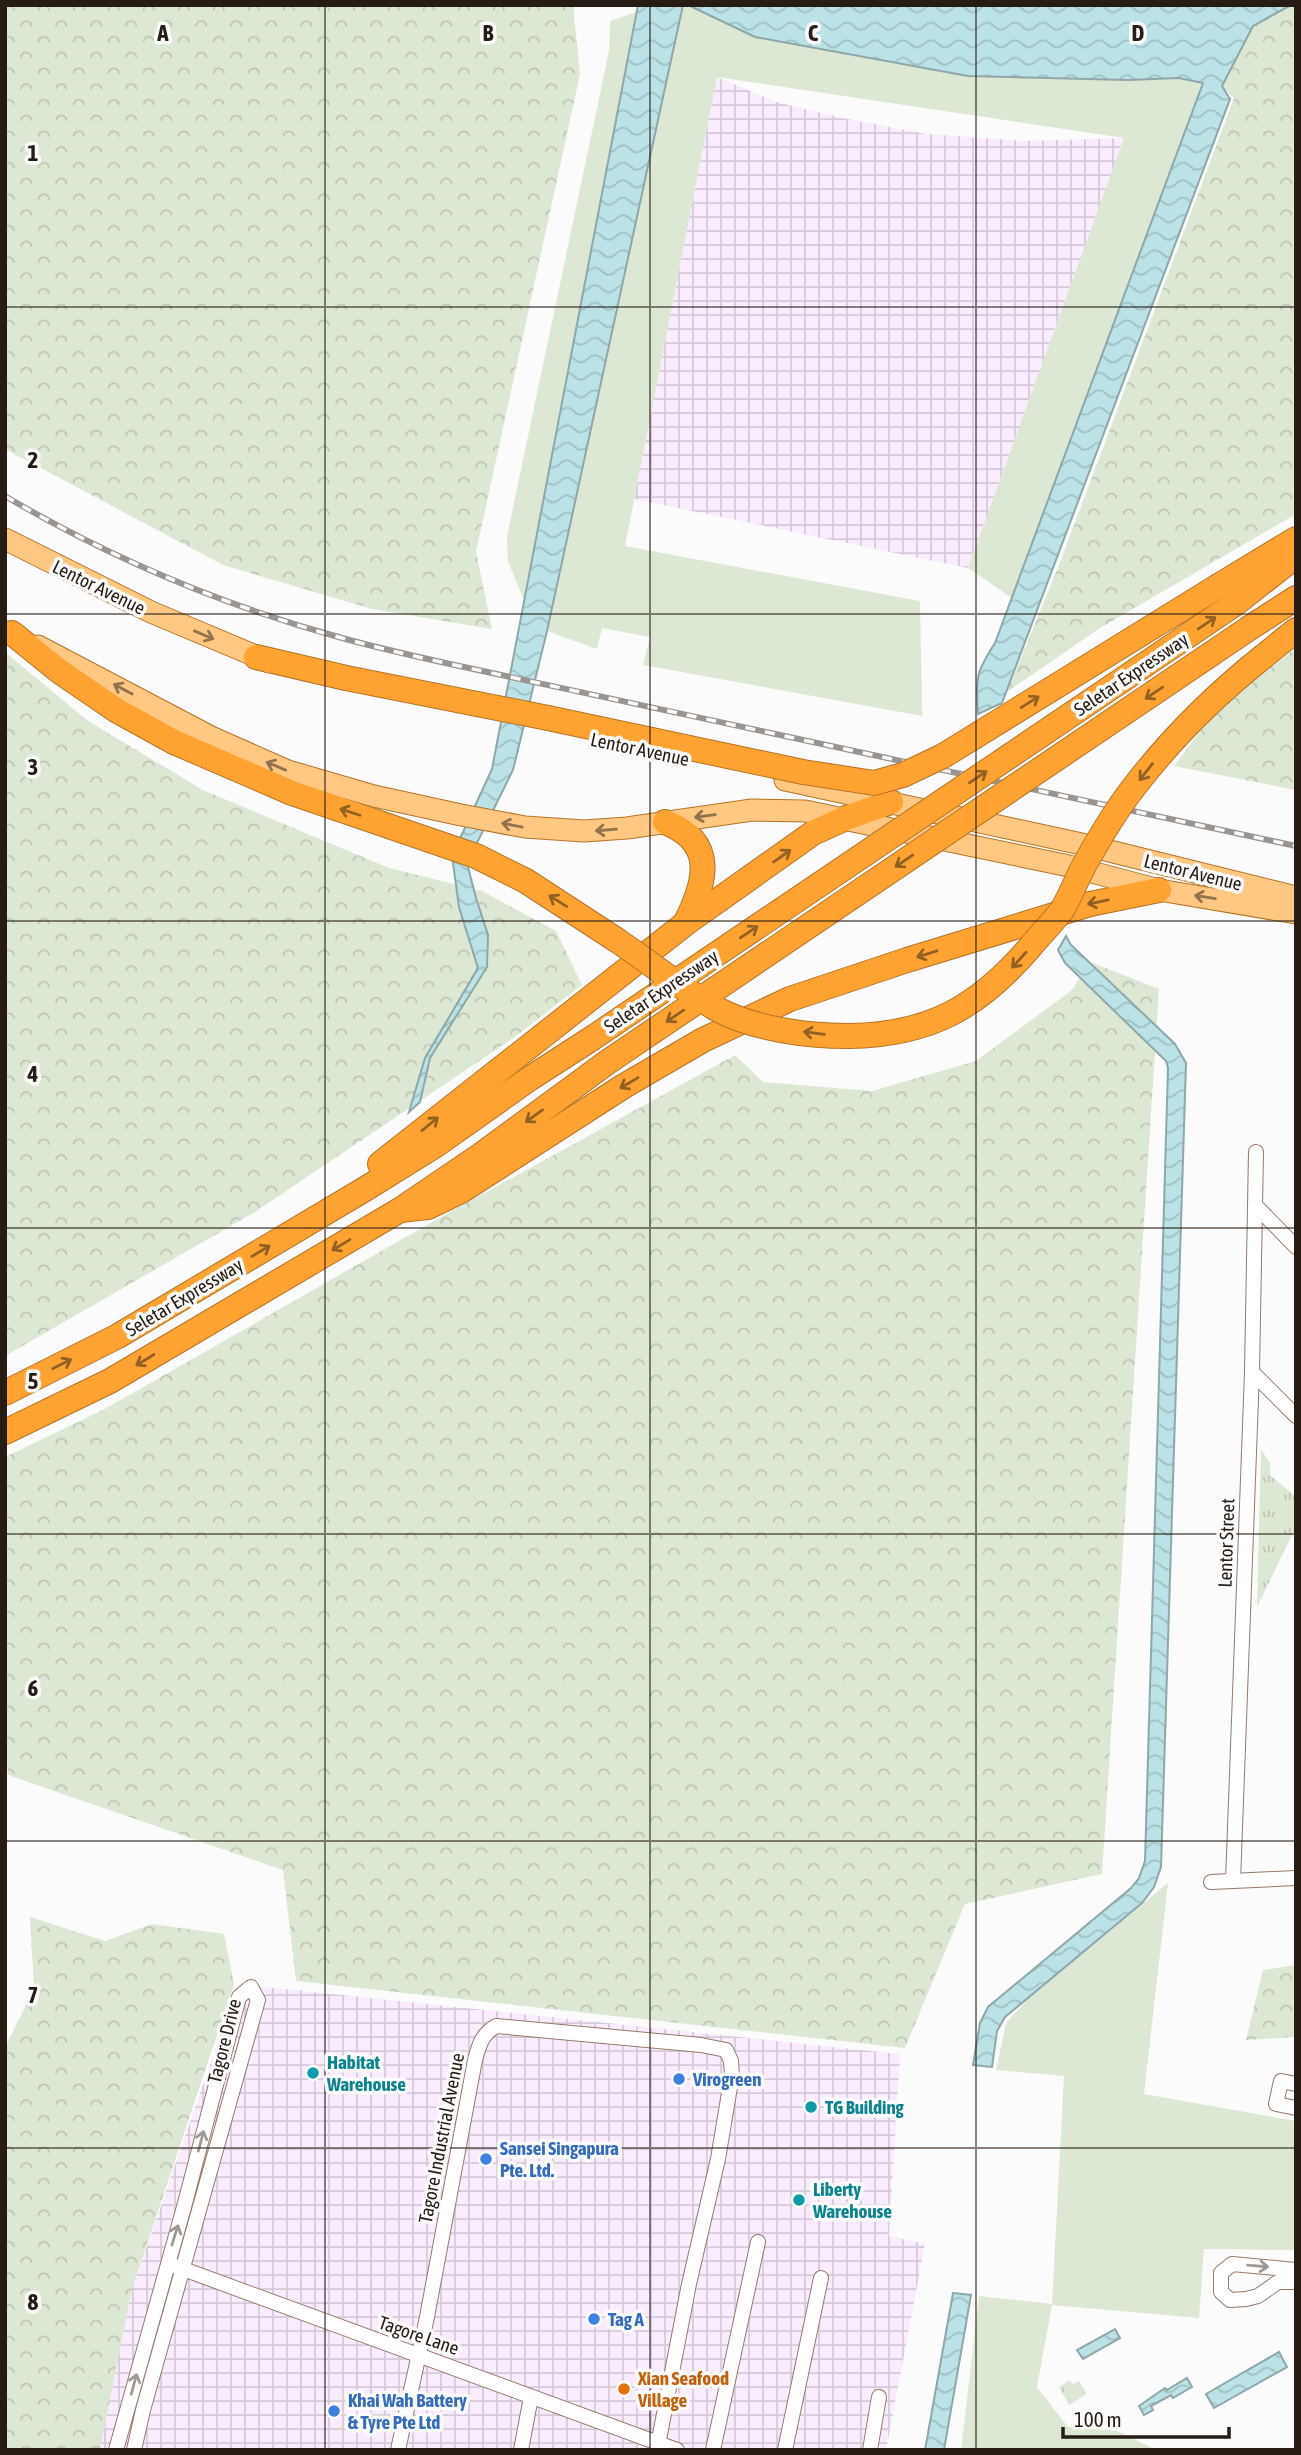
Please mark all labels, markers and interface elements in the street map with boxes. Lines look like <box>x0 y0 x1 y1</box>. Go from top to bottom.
text: A <box>156 20 169 46</box>
text: B <box>483 20 494 46</box>
text: C <box>808 20 819 46</box>
text: D <box>1132 20 1145 46</box>
text: 1 <box>28 140 39 166</box>
text: 2 <box>28 447 38 473</box>
street label: Lentor Avenue <box>49 555 149 619</box>
one-way arrow <box>1197 615 1216 630</box>
street label: Seletar Expressway <box>1070 628 1192 720</box>
one-way arrow <box>192 629 214 642</box>
one-way arrow <box>113 682 133 696</box>
one-way arrow <box>1144 686 1164 700</box>
one-way arrow <box>1020 694 1040 708</box>
street label: Lentor Avenue <box>589 728 691 770</box>
text: 3 <box>28 754 38 780</box>
one-way arrow <box>266 759 288 772</box>
one-way arrow <box>1138 762 1153 781</box>
one-way arrow <box>968 770 987 785</box>
one-way arrow <box>339 805 361 818</box>
one-way arrow <box>694 810 717 823</box>
one-way arrow <box>501 818 524 831</box>
one-way arrow <box>595 824 618 837</box>
one-way arrow <box>772 848 791 863</box>
street label: Lentor Avenue <box>1142 849 1244 895</box>
one-way arrow <box>895 854 914 869</box>
one-way arrow <box>1194 890 1216 903</box>
one-way arrow <box>549 894 569 908</box>
one-way arrow <box>1088 897 1110 910</box>
one-way arrow <box>739 925 758 939</box>
street label: Seletar Expressway <box>600 945 722 1037</box>
one-way arrow <box>916 948 938 961</box>
one-way arrow <box>1011 951 1027 969</box>
one-way arrow <box>666 1009 685 1023</box>
one-way arrow <box>804 1027 826 1040</box>
text: 4 <box>27 1061 39 1087</box>
one-way arrow <box>620 1076 640 1090</box>
one-way arrow <box>525 1108 544 1123</box>
one-way arrow <box>420 1117 438 1132</box>
one-way arrow <box>331 1239 352 1252</box>
one-way arrow <box>250 1244 270 1258</box>
street label: Seletar Expressway <box>121 1253 247 1341</box>
one-way arrow <box>135 1354 155 1368</box>
one-way arrow <box>51 1357 72 1371</box>
text: 5 <box>28 1368 39 1394</box>
street label: Lentor Street <box>1213 1498 1239 1588</box>
text: 6 <box>28 1675 39 1701</box>
text: 7 <box>28 1982 38 2008</box>
street label: Tagore Drive <box>203 1996 245 2086</box>
place label: Habitat Warehouse <box>326 2051 406 2095</box>
street label: Tagore Industrial Avenue <box>414 2051 468 2225</box>
marker: Habitat Warehouse <box>305 2065 321 2081</box>
place label: Virogreen <box>692 2068 761 2090</box>
marker: Virogreen <box>671 2071 687 2087</box>
place label: TG Building <box>825 2096 905 2118</box>
marker: TG Building <box>803 2099 819 2115</box>
one-way arrow <box>196 2130 209 2152</box>
place label: Sansei Singapura Pte. Ltd. <box>500 2137 619 2181</box>
marker: Sansei Singapura Pte. Ltd. <box>478 2151 494 2167</box>
place label: Liberty Warehouse <box>812 2178 892 2222</box>
marker: Liberty Warehouse <box>791 2192 807 2208</box>
one-way arrow <box>170 2225 183 2247</box>
one-way arrow <box>1246 2260 1268 2273</box>
text: 8 <box>28 2289 39 2315</box>
place label: Tag A <box>608 2308 645 2330</box>
street label: Tagore Lane <box>376 2311 462 2359</box>
marker: Tag A <box>586 2311 602 2327</box>
place label: Xian Seafood Village <box>637 2367 729 2411</box>
one-way arrow <box>128 2373 141 2395</box>
marker: Xian Seafood Village <box>616 2381 632 2397</box>
place label: Khai Wah Battery & Tyre Pte Ltd <box>348 2389 467 2433</box>
scale bar <box>1063 2396 1229 2440</box>
marker: Khai Wah Battery & Tyre Pte Ltd <box>326 2403 342 2419</box>
text: 100 m <box>1074 2407 1122 2431</box>

